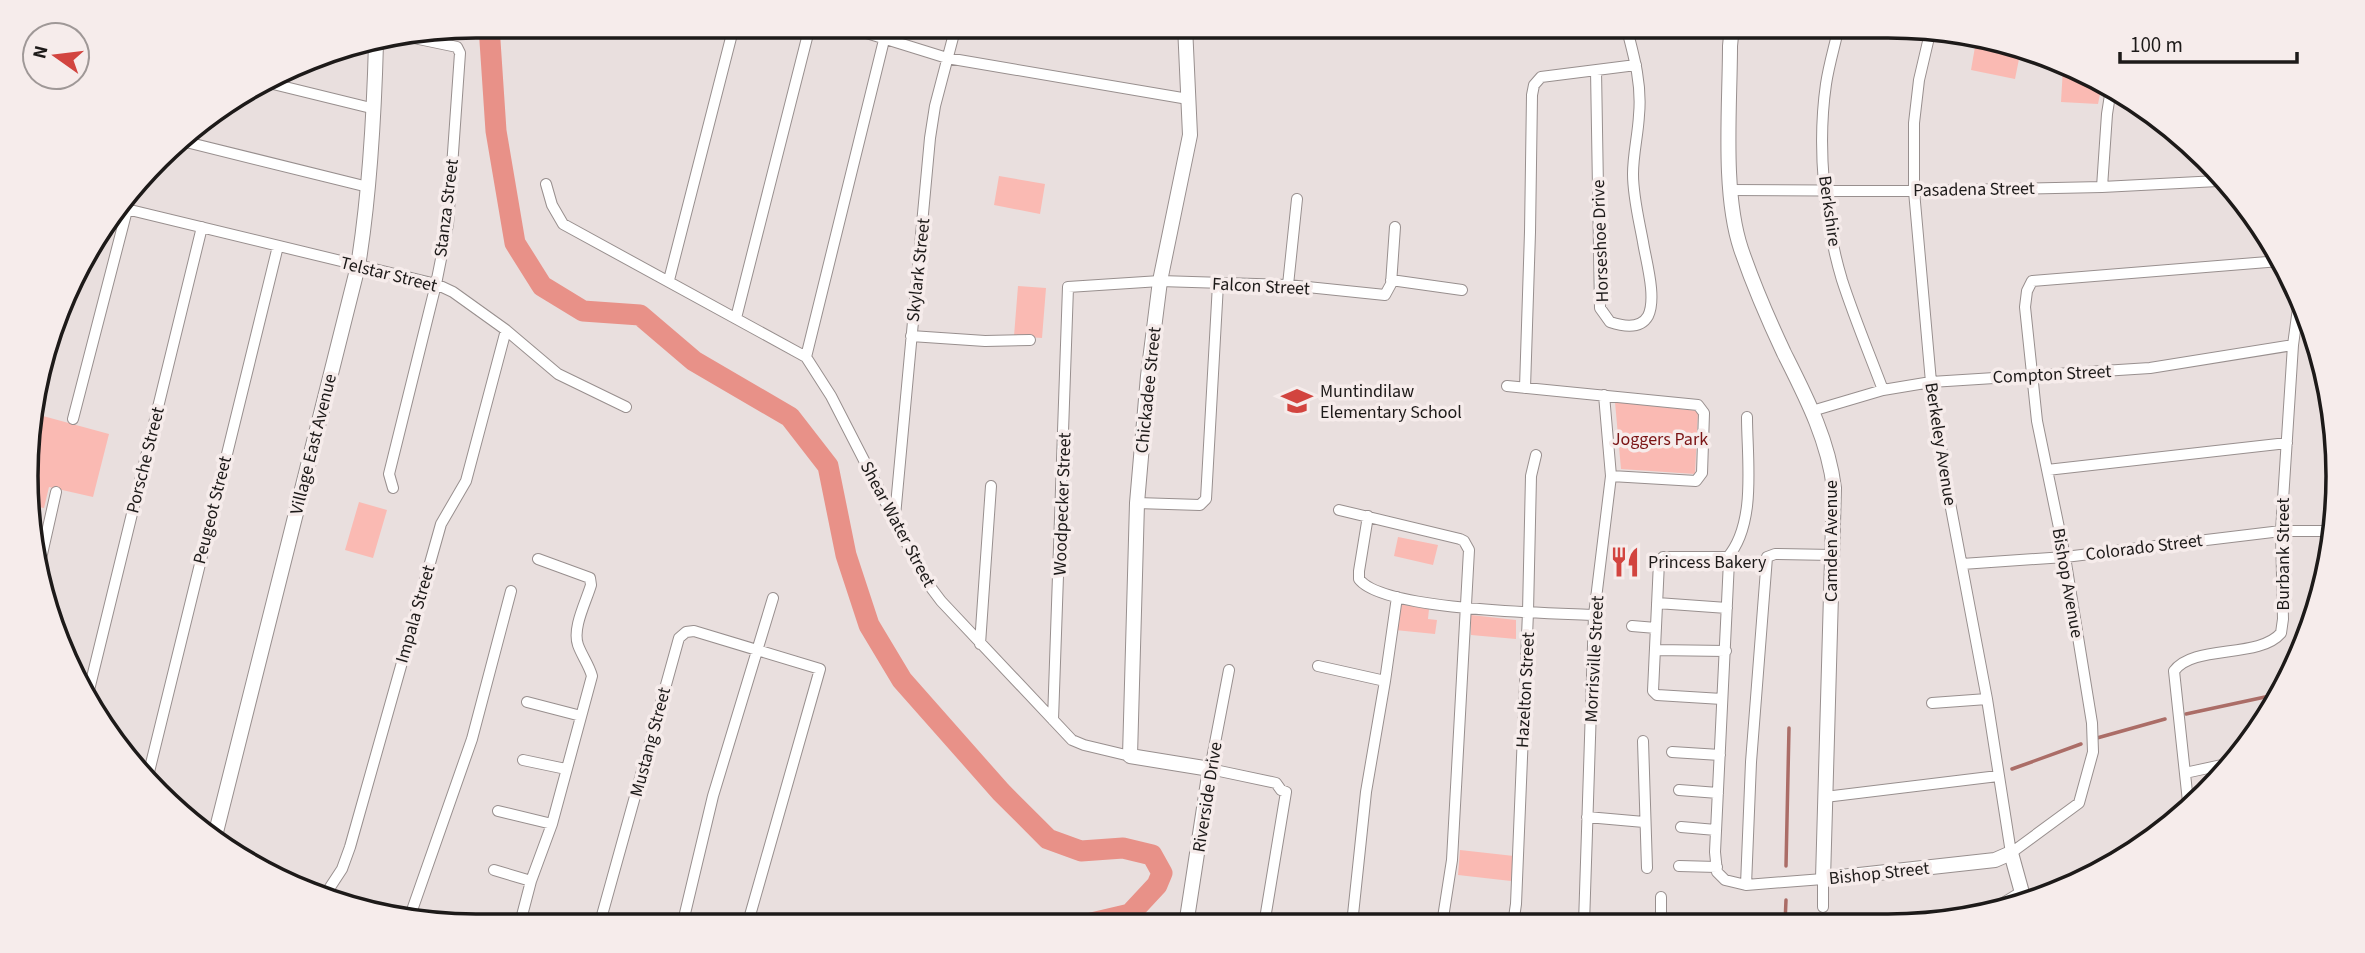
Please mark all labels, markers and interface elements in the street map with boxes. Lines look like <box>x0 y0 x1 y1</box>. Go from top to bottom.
north arrow <box>21 21 91 91</box>
scale bar <box>2120 21 2297 65</box>
text: 100 m <box>2130 30 2183 60</box>
text: N <box>26 43 56 62</box>
street label: Stanza Street <box>428 157 465 259</box>
street label: Berkshire <box>1812 174 1847 248</box>
street label: Pasadena Street <box>1913 176 2035 203</box>
street label: Horseshoe Drive <box>1586 179 1615 303</box>
street label: Skylark Street <box>901 217 936 323</box>
street label: Telstar Street <box>338 250 440 299</box>
street label: Falcon Street <box>1211 271 1311 302</box>
street label: Chickadee Street <box>1129 326 1168 455</box>
street label: Compton Street <box>1992 359 2112 390</box>
street label: Village East Avenue <box>284 371 343 517</box>
place label: Muntindilaw Elementary School <box>1320 379 1462 425</box>
street label: Berkeley Avenue <box>1918 381 1963 508</box>
school or university icon: Muntindilaw Elementary School <box>1280 384 1314 418</box>
street label: Porsche Street <box>120 404 171 516</box>
park label: Joggers Park <box>1612 427 1708 452</box>
street label: Woodpecker Street <box>1048 432 1077 576</box>
street label: Peugeot Street <box>187 454 238 567</box>
street label: Shear Water Street <box>854 457 941 592</box>
street label: Camden Avenue <box>1819 480 1844 602</box>
street label: Burbank Street <box>2271 498 2296 610</box>
street label: Bishop Avenue <box>2046 526 2089 640</box>
street label: Colorado Street <box>2084 528 2204 567</box>
restaurant icon: Princess Bakery <box>1608 545 1642 579</box>
place label: Princess Bakery <box>1648 550 1767 575</box>
street label: Impala Street <box>390 562 441 666</box>
street label: Morrisville Street <box>1579 595 1610 723</box>
street label: Hazelton Street <box>1510 631 1541 749</box>
street label: Mustang Street <box>624 685 677 800</box>
street label: Riverside Drive <box>1186 740 1229 854</box>
street label: Bishop Street <box>1828 856 1930 891</box>

